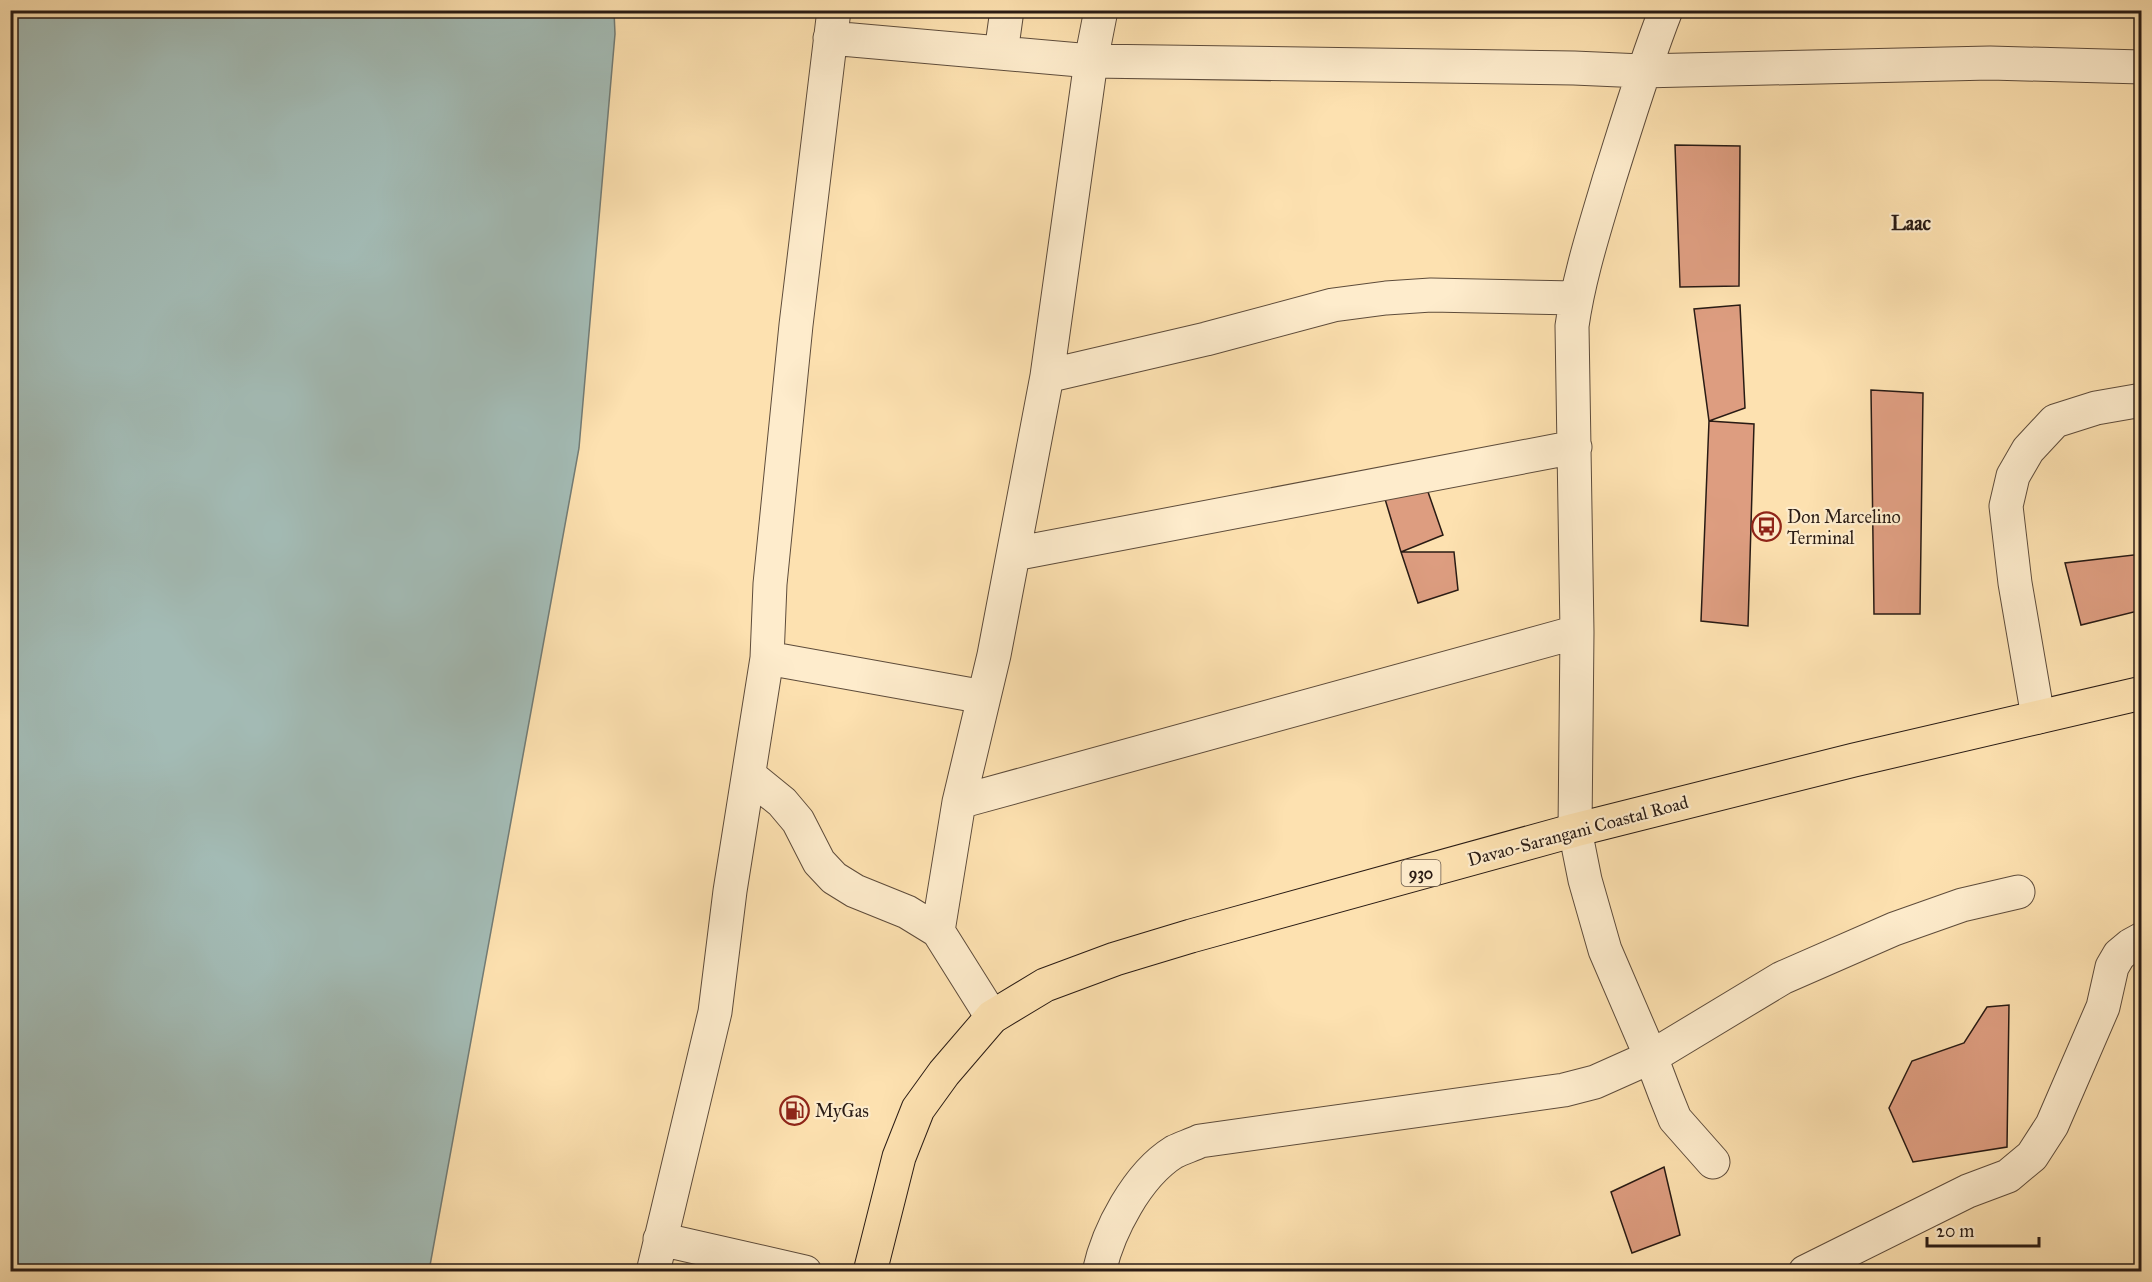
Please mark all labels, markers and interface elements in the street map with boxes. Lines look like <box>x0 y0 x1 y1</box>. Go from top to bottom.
district label: Laac <box>1891 211 1932 235</box>
place label: Don Marcelino Terminal <box>1787 506 1901 549</box>
bus stop icon: Don Marcelino Terminal <box>1750 511 1782 543</box>
street label: Davao-Sarangani Coastal Road <box>1465 791 1691 872</box>
road number: 930 <box>1402 860 1440 886</box>
fuel station icon: MyGas <box>778 1095 810 1127</box>
place label: MyGas <box>815 1100 869 1122</box>
scale bar <box>1927 1210 2040 1248</box>
text: 20 m <box>1936 1220 1974 1242</box>

